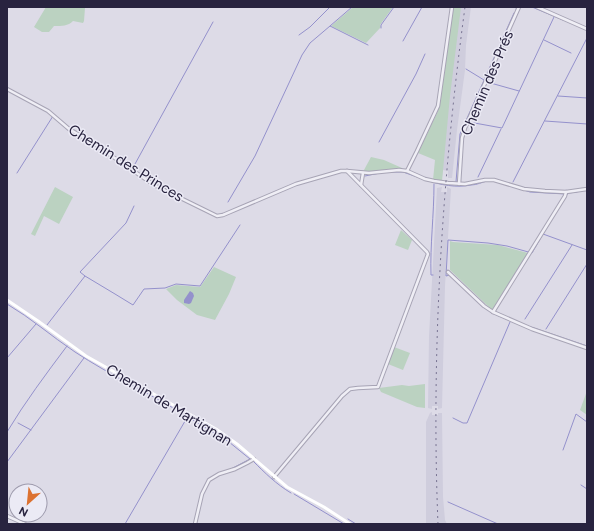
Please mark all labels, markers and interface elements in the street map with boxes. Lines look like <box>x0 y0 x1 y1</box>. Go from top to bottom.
street label: Chemin des Prés <box>457 28 517 138</box>
street label: Chemin des Princes <box>65 120 187 206</box>
street label: Chemin de Martignan <box>103 360 235 450</box>
north arrow <box>8 483 48 523</box>
text: N <box>17 504 30 519</box>

